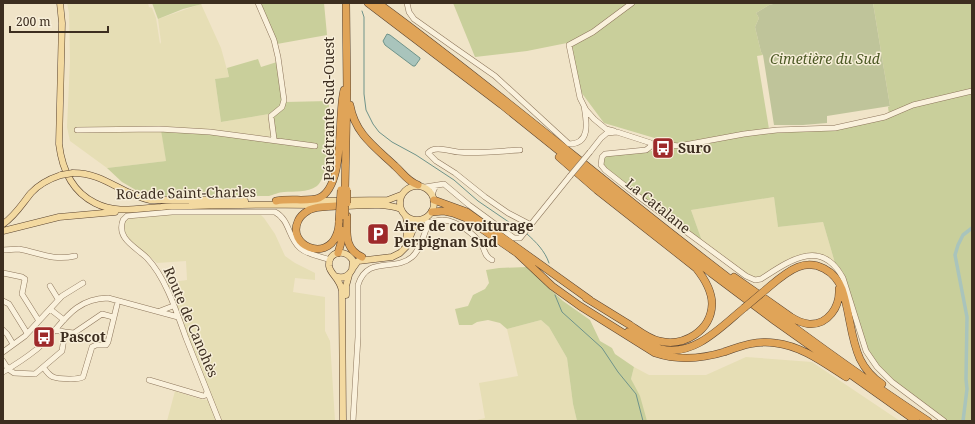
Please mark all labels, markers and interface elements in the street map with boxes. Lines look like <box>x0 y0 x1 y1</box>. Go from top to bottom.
scale bar <box>10 8 108 34</box>
text: 200 m <box>16 13 51 30</box>
street label: Pénétrante Sud-Ouest <box>319 37 338 181</box>
park label: Cimetière du Sud <box>770 49 881 68</box>
bus stop icon: Suro <box>650 135 676 161</box>
place label: Suro <box>678 138 711 157</box>
street label: La Catalane <box>622 174 695 238</box>
street label: Rocade Saint-Charles <box>116 182 256 203</box>
place label: Aire de covoiturage Perpignan Sud <box>394 216 533 251</box>
parking icon: Aire de covoiturage Perpignan Sud <box>365 221 391 247</box>
street label: Route de Canohès <box>160 264 223 380</box>
bus stop icon: Pascot <box>31 324 57 350</box>
place label: Pascot <box>60 327 106 346</box>

